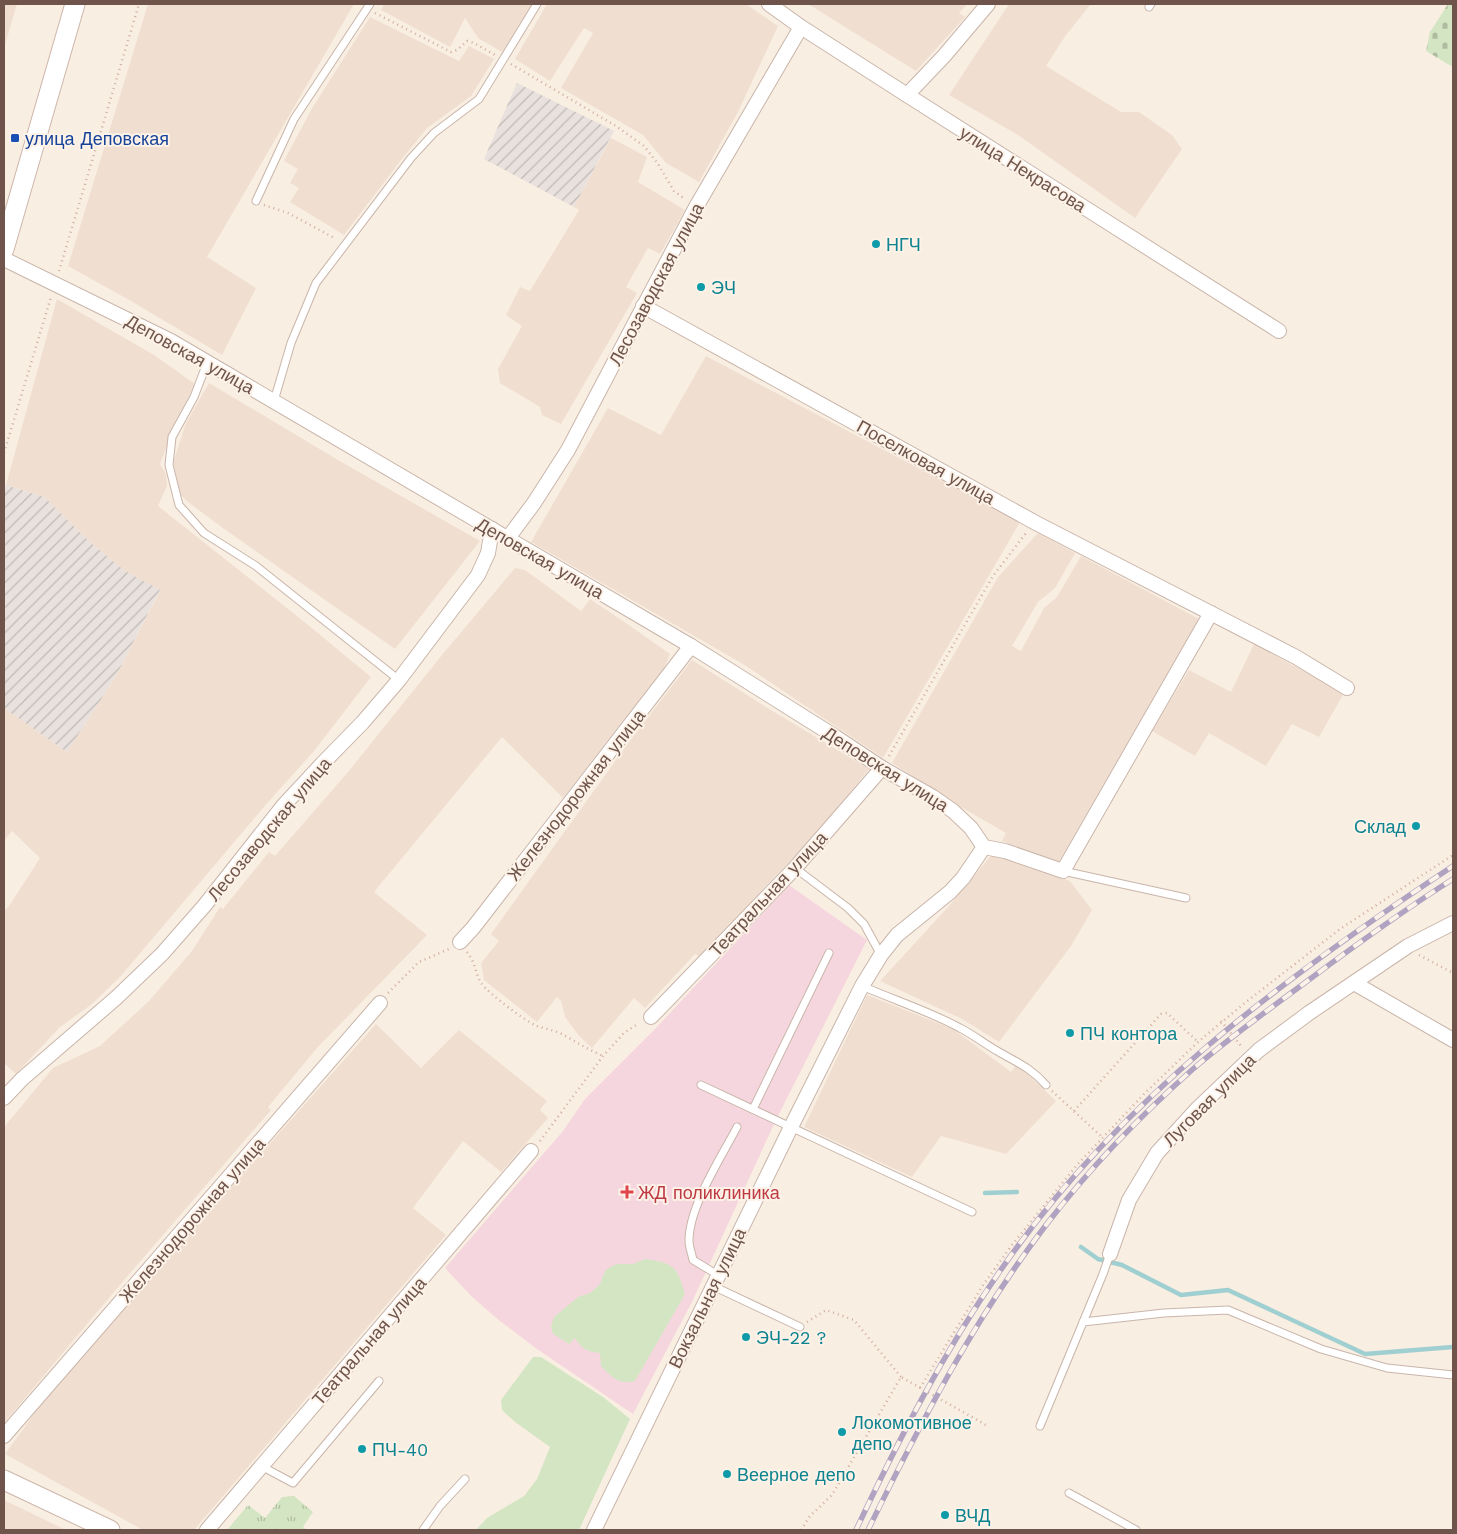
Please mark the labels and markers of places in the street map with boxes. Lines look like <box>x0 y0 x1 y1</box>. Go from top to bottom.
place label: улица Деповская <box>25 128 169 149</box>
marker: улица Деповская <box>9 132 21 144</box>
place label: НГЧ <box>886 234 921 255</box>
marker: НГЧ <box>870 238 882 250</box>
place label: ЭЧ <box>711 277 736 298</box>
marker: ЭЧ <box>695 281 707 293</box>
place label: Склад <box>1354 816 1406 837</box>
marker: Склад <box>1410 820 1422 832</box>
place label: ПЧ контора <box>1080 1023 1178 1044</box>
marker: ПЧ контора <box>1064 1027 1076 1039</box>
place label: ЖД поликлиника <box>638 1182 781 1203</box>
marker: ЖД поликлиника <box>620 1185 634 1199</box>
place label: ЭЧ-22 ? <box>756 1327 826 1348</box>
marker: ЭЧ-22 ? <box>740 1331 752 1343</box>
place label: Локомотивное депо <box>852 1412 972 1454</box>
marker: Локомотивное депо <box>836 1426 848 1438</box>
place label: ПЧ-40 <box>372 1439 428 1460</box>
marker: ПЧ-40 <box>356 1443 368 1455</box>
place label: Веерное депо <box>737 1464 855 1485</box>
marker: Веерное депо <box>721 1468 733 1480</box>
place label: ВЧД <box>955 1505 990 1526</box>
marker: ВЧД <box>939 1509 951 1521</box>

